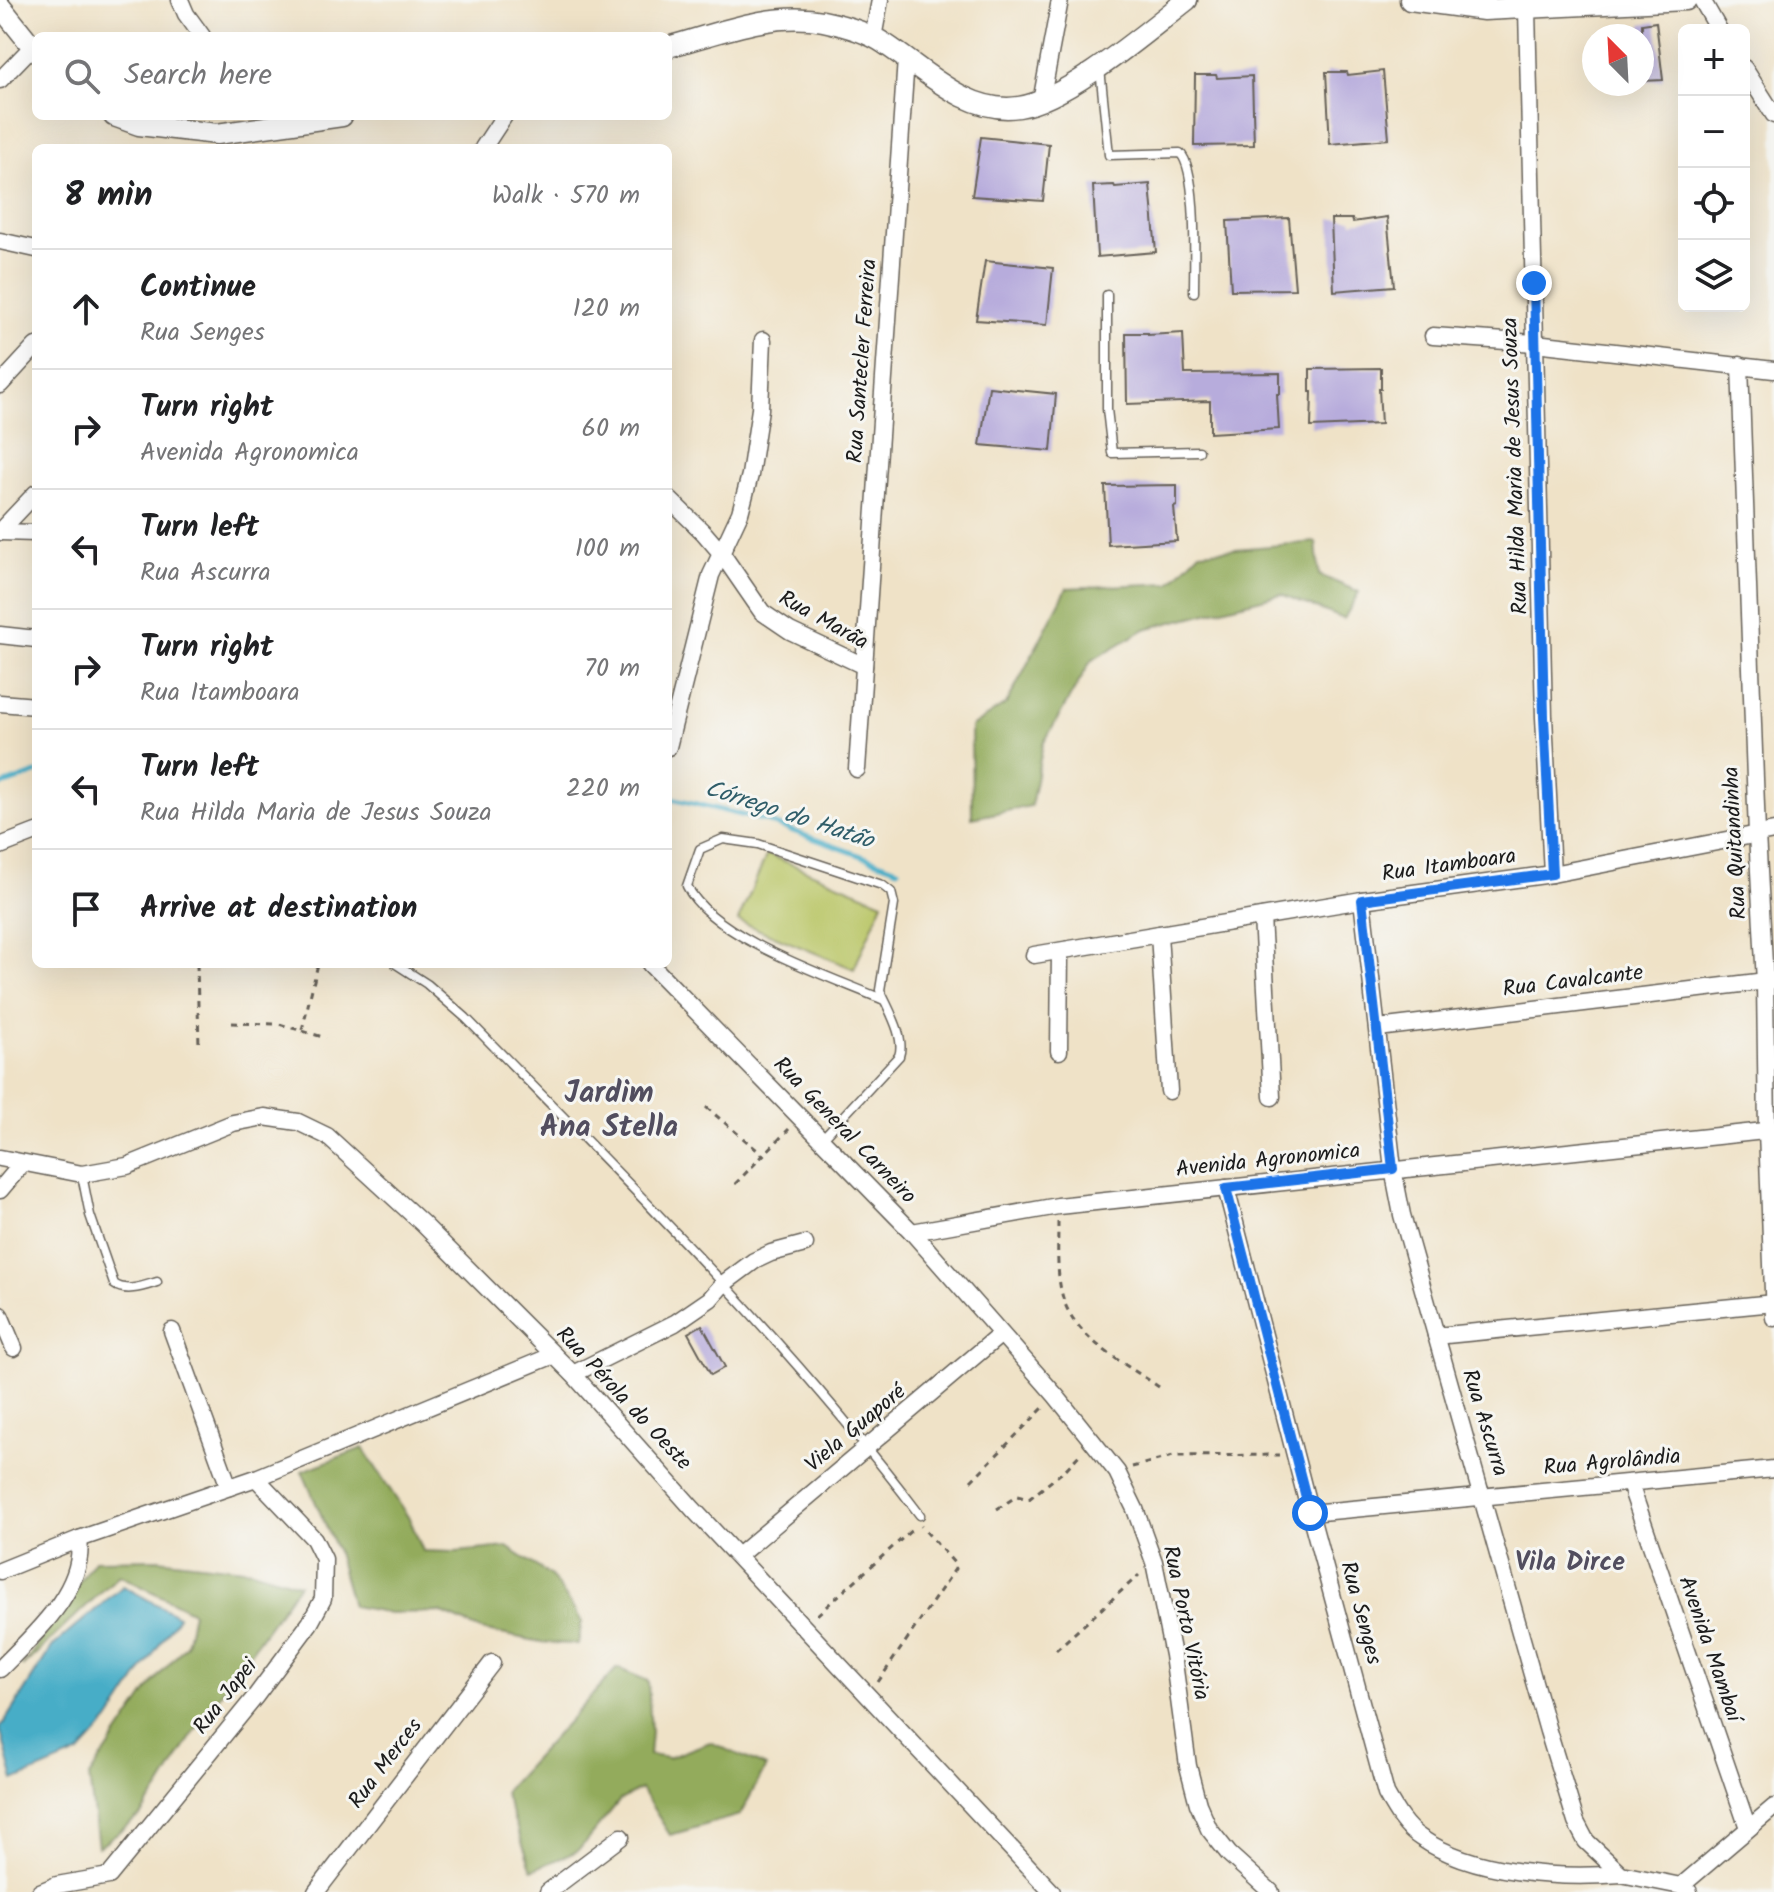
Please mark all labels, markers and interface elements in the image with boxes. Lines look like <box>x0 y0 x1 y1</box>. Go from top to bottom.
north arrow <box>1582 24 1654 96</box>
map controls <box>1678 24 1750 312</box>
button: + <box>1678 24 1750 96</box>
search box <box>32 32 672 120</box>
text: Search here <box>124 52 272 100</box>
icon: search <box>60 54 104 98</box>
button: − <box>1678 96 1750 168</box>
button: locate <box>1678 168 1750 240</box>
text: 8 min <box>64 169 153 223</box>
text: Walk · 570 m <box>492 175 640 217</box>
button: layers <box>1678 240 1750 312</box>
street label: Rua Santecler Ferreira <box>838 258 888 464</box>
text: Continue <box>140 264 256 312</box>
route end <box>1516 265 1552 301</box>
icon: ahead <box>64 287 108 331</box>
text: 120 m <box>573 288 640 330</box>
text: Rua Senges <box>140 312 265 354</box>
street label: Rua Hilda Maria de Jesus Souza <box>1493 317 1539 615</box>
text: Turn right <box>140 384 273 432</box>
icon: right <box>64 407 108 451</box>
text: 60 m <box>581 408 640 450</box>
text: Avenida Agronomica <box>140 432 359 474</box>
text: Turn left <box>140 504 259 552</box>
icon: left <box>64 527 108 571</box>
text: 100 m <box>575 528 640 570</box>
text: Rua Ascurra <box>140 552 271 594</box>
street label: Rua Marãa <box>772 582 874 660</box>
text: Turn right <box>140 624 273 672</box>
icon: right <box>64 647 108 691</box>
text: 70 m <box>584 648 640 690</box>
text: Rua Itamboara <box>140 672 300 714</box>
text: Turn left <box>140 744 259 792</box>
street label: Rua Quitandinha <box>1715 766 1757 920</box>
icon: left <box>64 767 108 811</box>
text: 220 m <box>566 768 640 810</box>
water label: Córrego do Hatão <box>700 769 880 861</box>
text: Rua Hilda Maria de Jesus Souza <box>140 792 492 834</box>
street label: Rua Itamboara <box>1380 839 1518 893</box>
text: Arrive at destination <box>140 885 417 933</box>
icon: arrive <box>64 887 108 931</box>
street label: Rua Cavalcante <box>1501 956 1645 1008</box>
street label: Rua General Carneiro <box>764 1049 924 1213</box>
district label: Jardim Ana Stella <box>540 1070 678 1152</box>
street label: Avenida Agronomica <box>1174 1134 1362 1188</box>
street label: Rua Pérola do Oeste <box>546 1319 700 1479</box>
street label: Rua Ascurra <box>1451 1365 1517 1481</box>
street label: Viela Guaporé <box>798 1375 915 1482</box>
street label: Rua Agrolândia <box>1542 1440 1682 1486</box>
route start <box>1292 1495 1328 1531</box>
street label: Rua Porto Vitória <box>1152 1542 1218 1704</box>
district label: Vila Dirce <box>1515 1542 1625 1584</box>
street label: Rua Senges <box>1329 1557 1391 1669</box>
street label: Avenida Mambaí <box>1668 1571 1752 1730</box>
street label: Rua Japei <box>185 1651 268 1743</box>
street label: Rua Merces <box>340 1711 432 1817</box>

